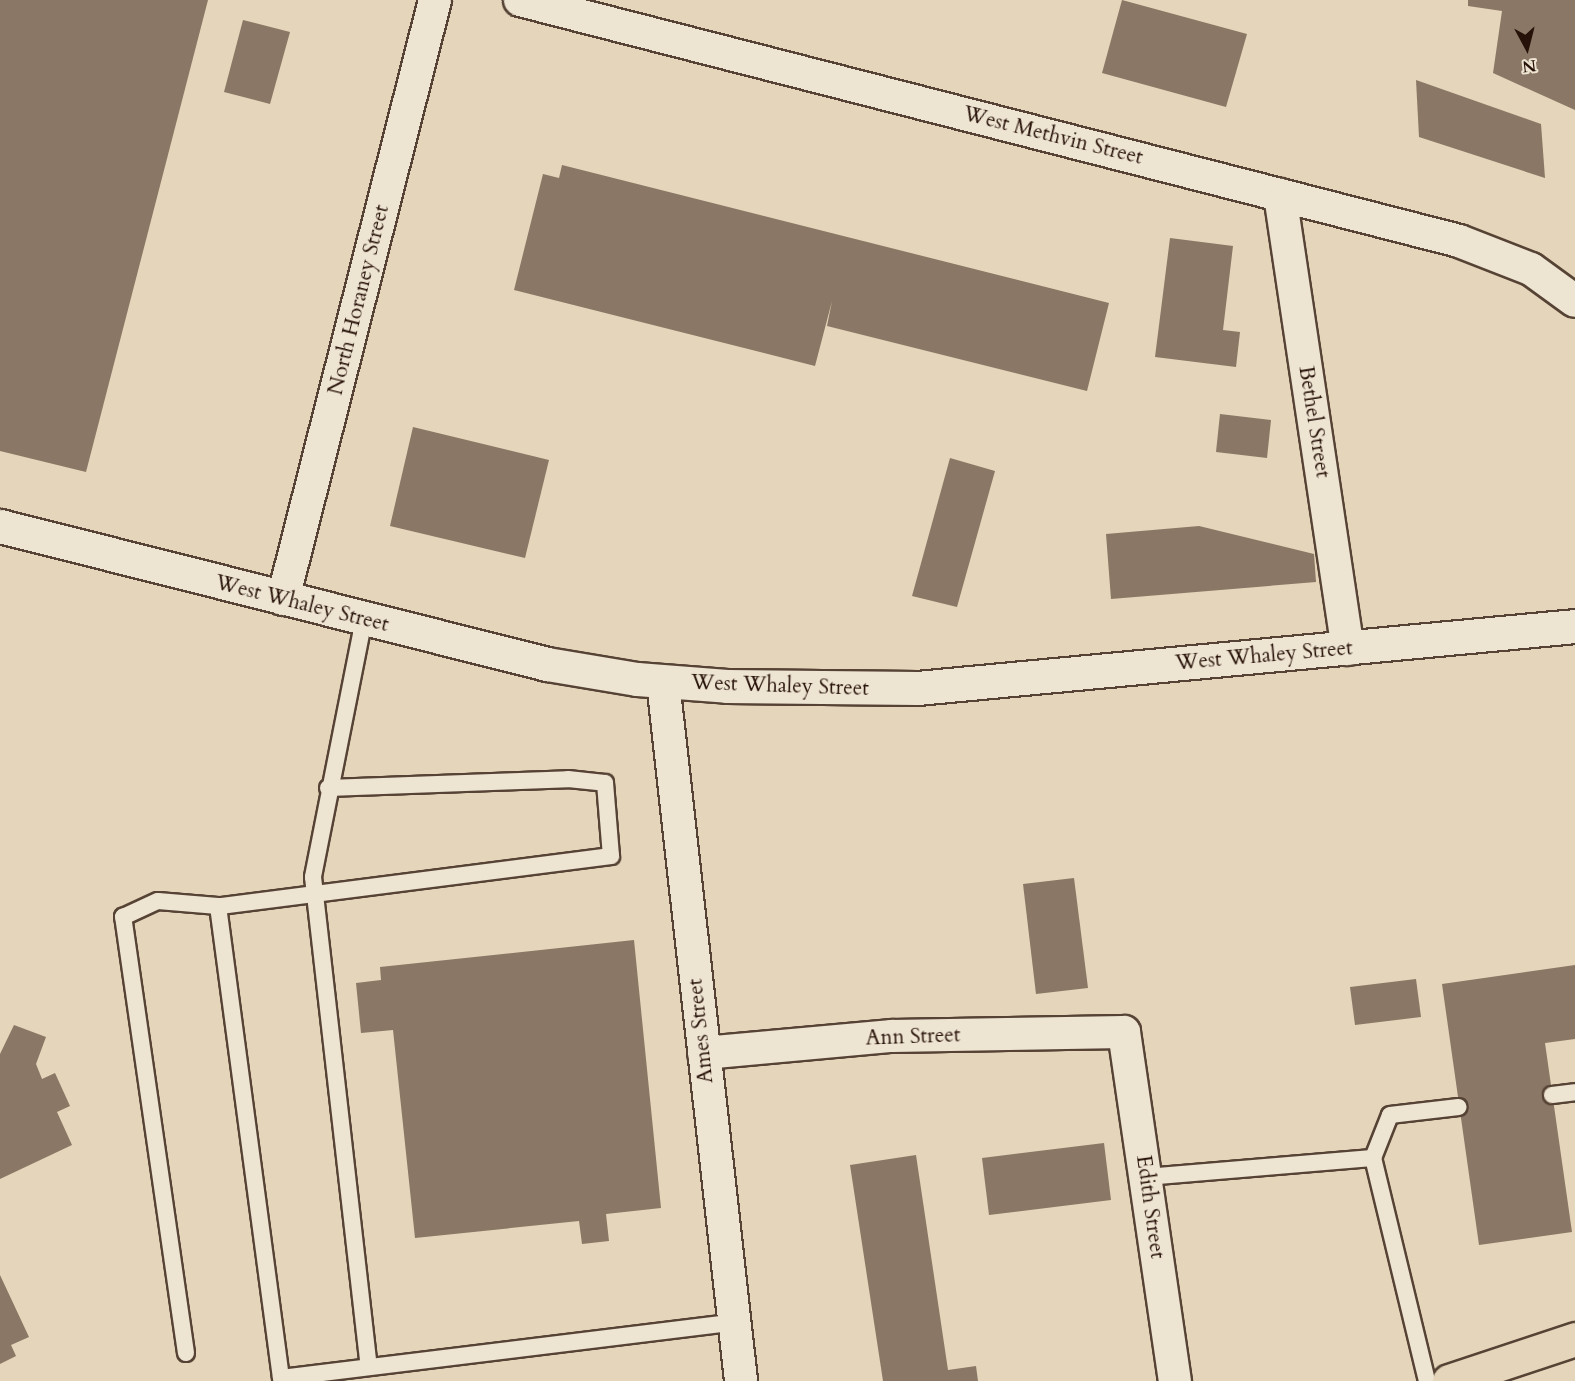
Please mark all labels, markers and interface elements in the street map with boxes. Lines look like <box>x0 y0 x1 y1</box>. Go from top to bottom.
north arrow <box>1497 18 1557 78</box>
text: N <box>1521 54 1537 78</box>
street label: West Methvin Street <box>961 102 1145 170</box>
street label: North Horaney Street <box>323 202 395 398</box>
street label: Bethel Street <box>1293 364 1335 480</box>
street label: West Whaley Street <box>213 570 391 638</box>
street label: West Whaley Street <box>1174 636 1354 676</box>
street label: West Whaley Street <box>691 670 869 702</box>
street label: Ames Street <box>683 977 719 1085</box>
street label: Ann Street <box>865 1023 961 1051</box>
street label: Edith Street <box>1130 1154 1170 1260</box>

